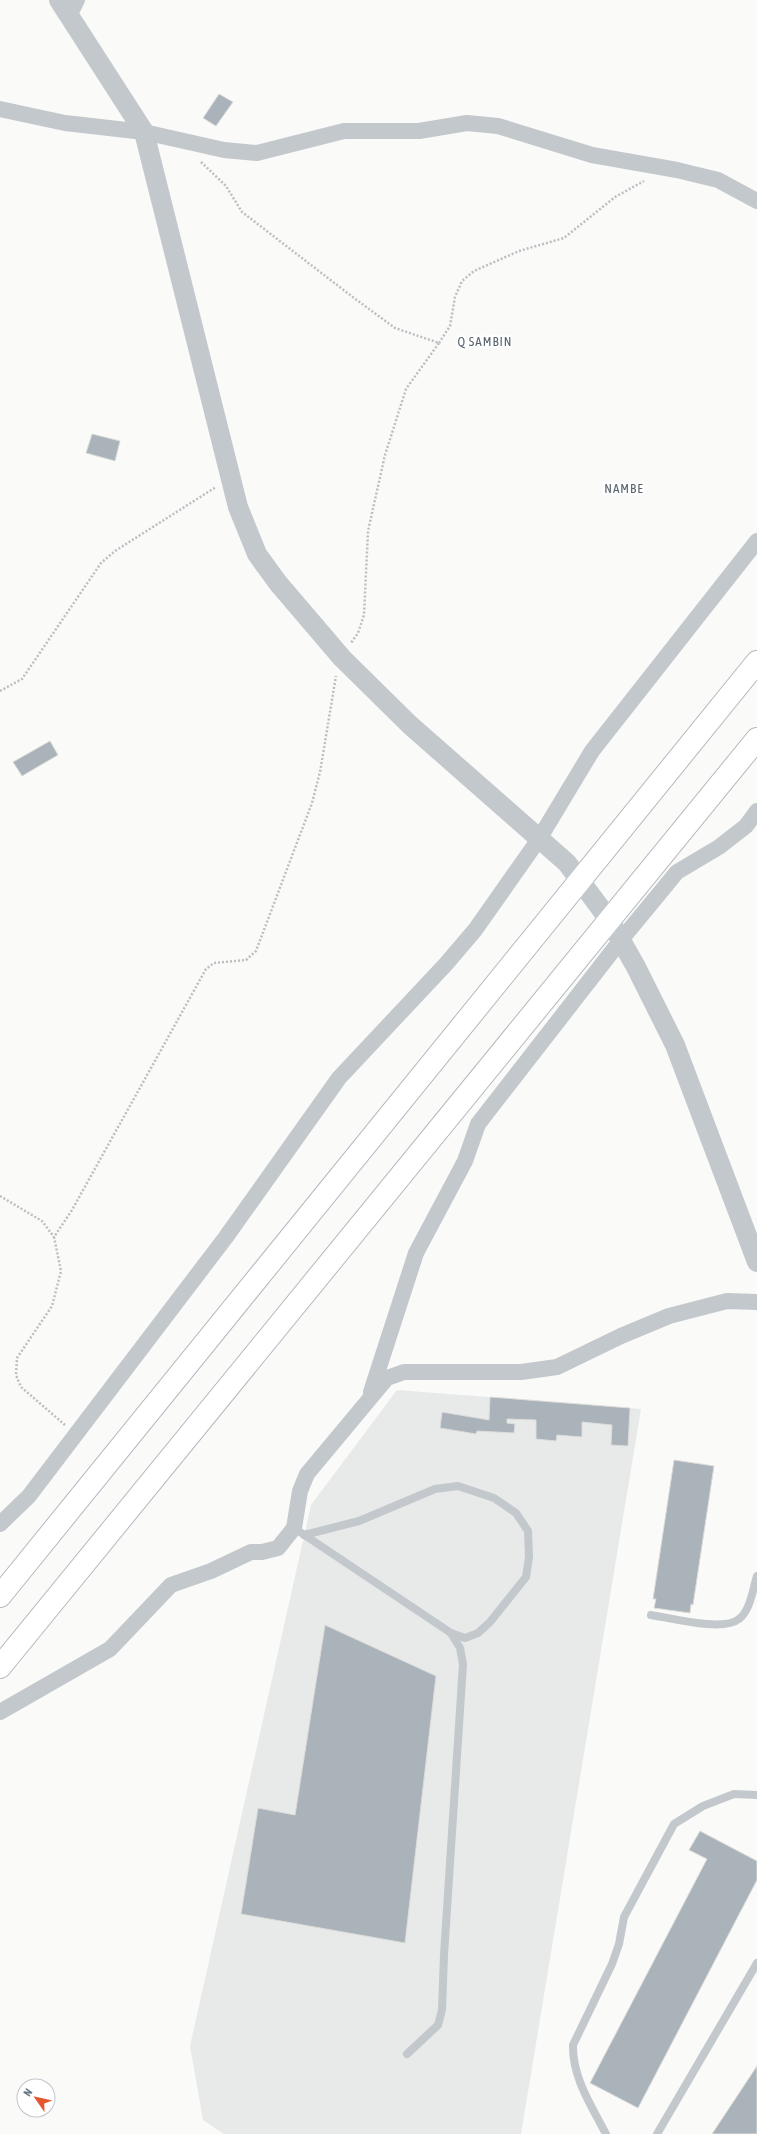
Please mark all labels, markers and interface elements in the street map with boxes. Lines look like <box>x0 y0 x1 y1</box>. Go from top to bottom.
district label: Q SAMBIN <box>457 334 513 349</box>
district label: NAMBE <box>604 481 644 496</box>
north arrow <box>16 2078 56 2118</box>
text: N <box>21 2086 35 2098</box>

